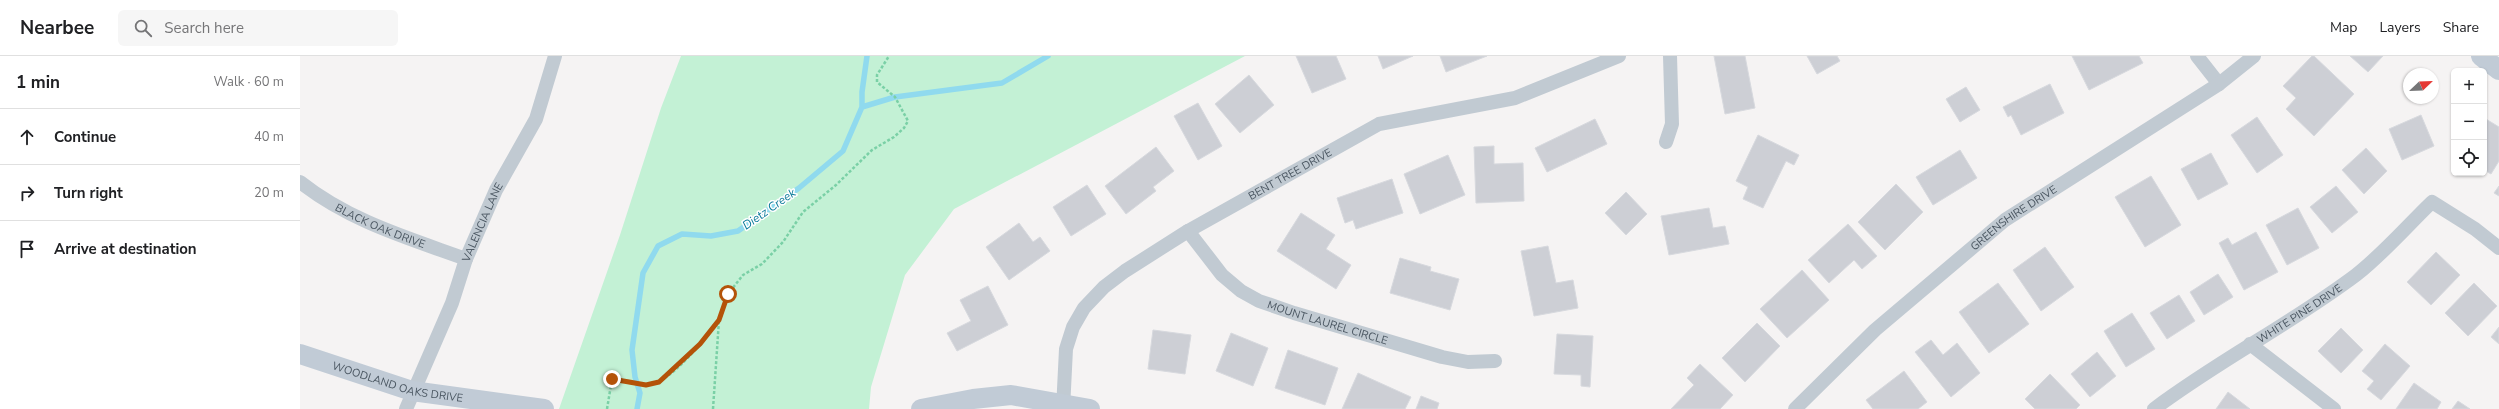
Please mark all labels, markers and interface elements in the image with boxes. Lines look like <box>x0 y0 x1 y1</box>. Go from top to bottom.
search box <box>118 10 398 46</box>
text: Nearbee <box>20 15 94 41</box>
icon: search <box>132 17 154 39</box>
text: Search here <box>164 18 244 38</box>
text: Map <box>2330 18 2357 37</box>
text: Layers <box>2379 18 2421 37</box>
text: Share <box>2443 18 2479 37</box>
north arrow <box>2403 68 2439 104</box>
map controls <box>2451 68 2487 176</box>
button: + <box>2451 68 2487 104</box>
text: 1 min <box>16 71 60 94</box>
text: Walk · 60 m <box>213 73 284 91</box>
button: − <box>2451 104 2487 140</box>
icon: ahead <box>16 126 38 148</box>
text: Continue <box>54 127 116 147</box>
text: 40 m <box>254 128 284 146</box>
button: locate <box>2451 140 2487 176</box>
street label: BENT TREE DRIVE <box>1246 144 1334 203</box>
street label: VALENCIA LANE <box>458 180 506 265</box>
icon: right <box>16 182 38 204</box>
street label: GREENSHIRE DRIVE <box>1967 182 2060 254</box>
text: Turn right <box>54 183 123 203</box>
text: 20 m <box>254 184 284 202</box>
water label: Dietz Creek <box>739 184 800 233</box>
street label: BLACK OAK DRIVE <box>333 200 427 252</box>
icon: arrive <box>16 238 38 260</box>
text: Arrive at destination <box>54 239 197 259</box>
street label: WHITE PINE DRIVE <box>2254 280 2345 347</box>
route start <box>719 285 737 303</box>
street label: MOUNT LAUREL CIRCLE <box>1265 297 1390 348</box>
street label: WOODLAND OAKS DRIVE <box>330 358 464 405</box>
route end <box>603 370 621 388</box>

